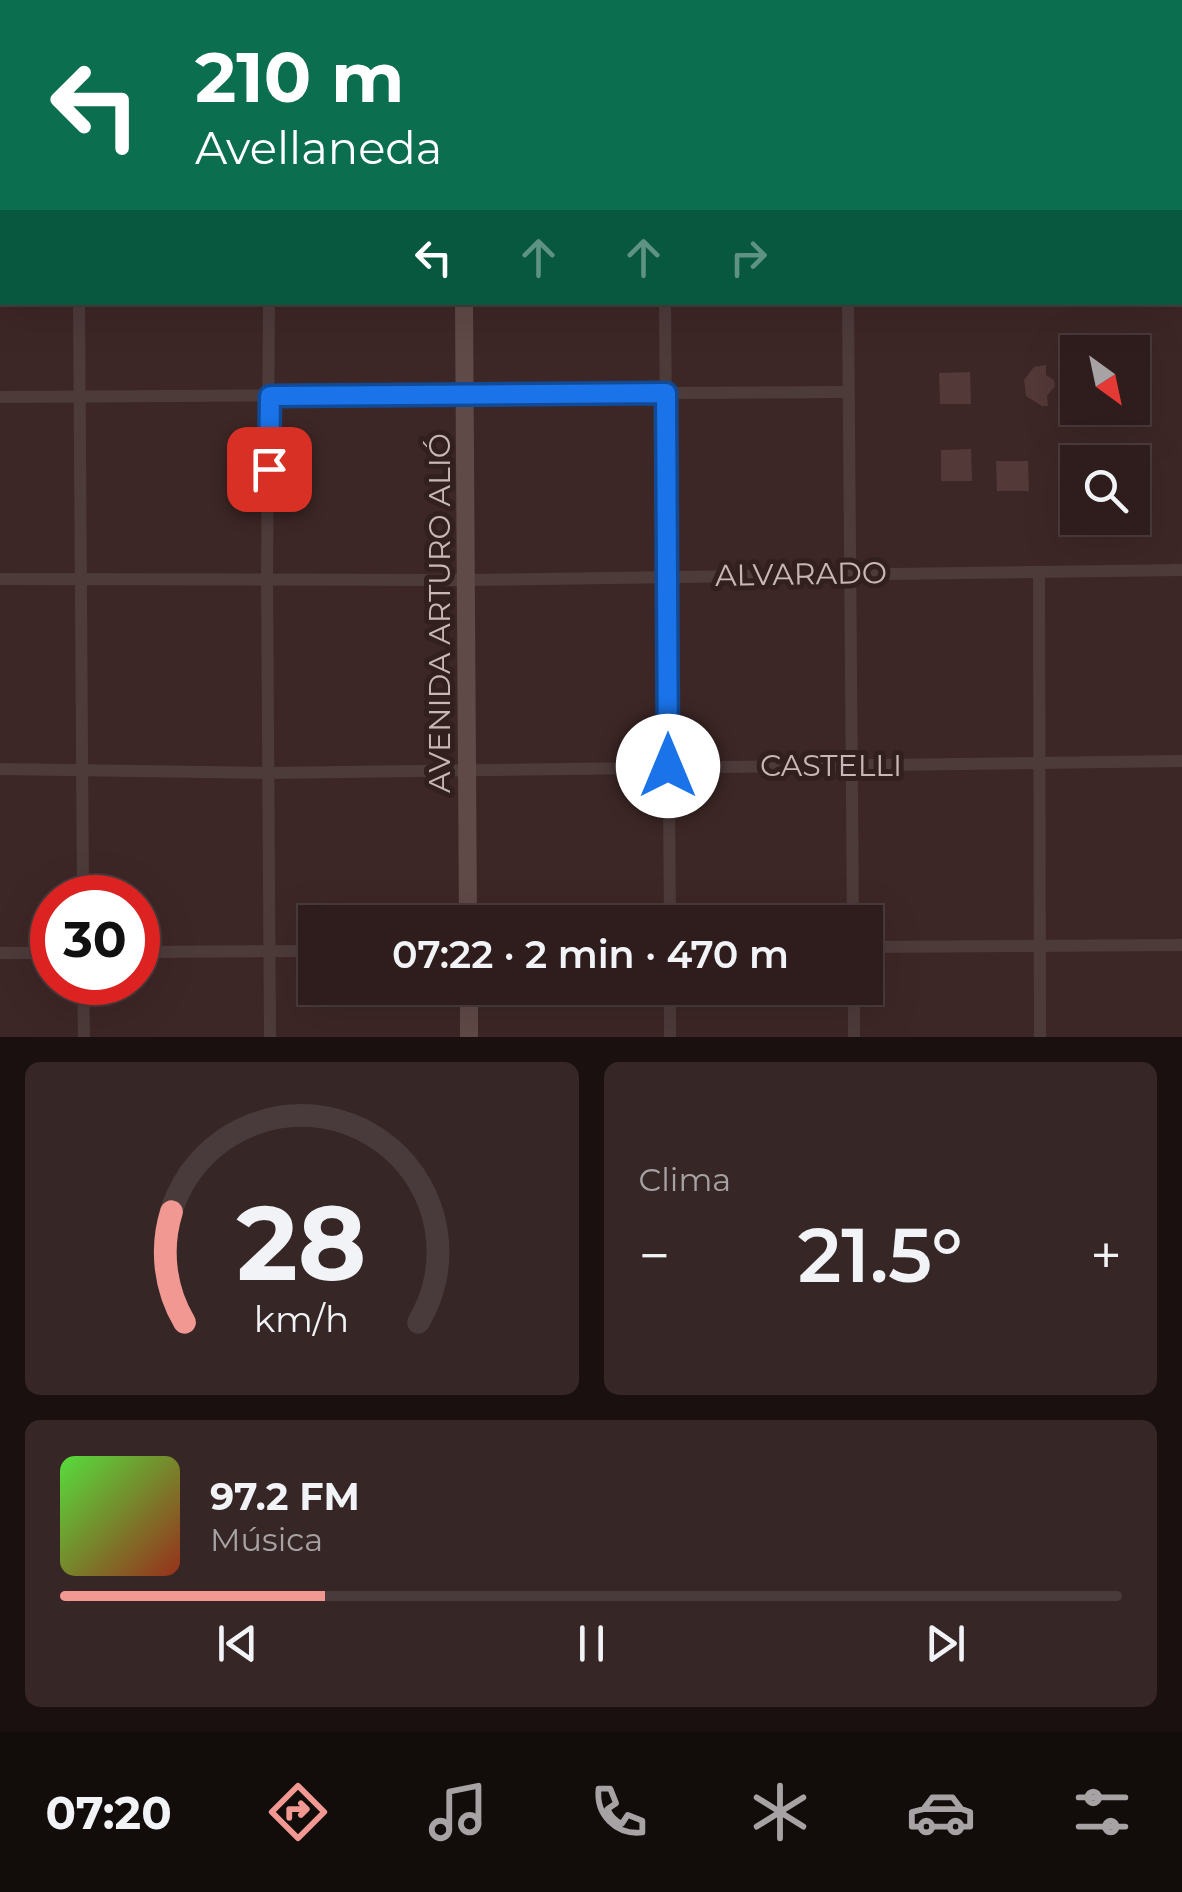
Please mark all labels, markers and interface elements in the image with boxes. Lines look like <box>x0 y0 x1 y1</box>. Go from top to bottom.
text: 210 m <box>195 34 405 120</box>
icon: left <box>30 40 160 170</box>
text: Avellaneda <box>195 120 442 175</box>
icon: left <box>406 230 461 285</box>
icon: ahead <box>511 230 566 285</box>
icon: ahead <box>616 230 671 285</box>
icon: right <box>721 230 776 285</box>
north arrow <box>1060 335 1150 425</box>
map controls <box>1060 335 1150 535</box>
pin <box>227 427 312 512</box>
street label: AVENIDA ARTURO ALIÓ <box>421 433 458 793</box>
icon: arrive <box>242 442 297 497</box>
button: search <box>1060 445 1150 535</box>
street label: ALVARADO <box>715 554 887 594</box>
position arrow <box>616 714 720 818</box>
street label: CASTELLI <box>760 747 902 784</box>
speed limit sign: 30 <box>30 875 160 1005</box>
text: 07:22 · 2 min · 470 m <box>392 931 789 978</box>
text: Clima <box>639 1160 731 1199</box>
text: 28 <box>237 1179 367 1306</box>
text: 21.5° <box>798 1209 963 1301</box>
text: − <box>639 1222 670 1289</box>
text: + <box>1090 1222 1122 1289</box>
text: km/h <box>254 1297 349 1341</box>
text: 97.2 FM <box>210 1473 360 1520</box>
text: Música <box>210 1520 323 1559</box>
icon: previous <box>210 1616 265 1671</box>
icon: pause <box>564 1616 619 1671</box>
icon: next <box>918 1616 973 1671</box>
icon: directions <box>263 1777 333 1847</box>
icon: music <box>423 1777 493 1847</box>
icon: phone <box>584 1777 654 1847</box>
icon: climate <box>745 1777 815 1847</box>
icon: car <box>906 1777 976 1847</box>
icon: filters <box>1067 1777 1137 1847</box>
text: 07:20 <box>45 1785 172 1840</box>

